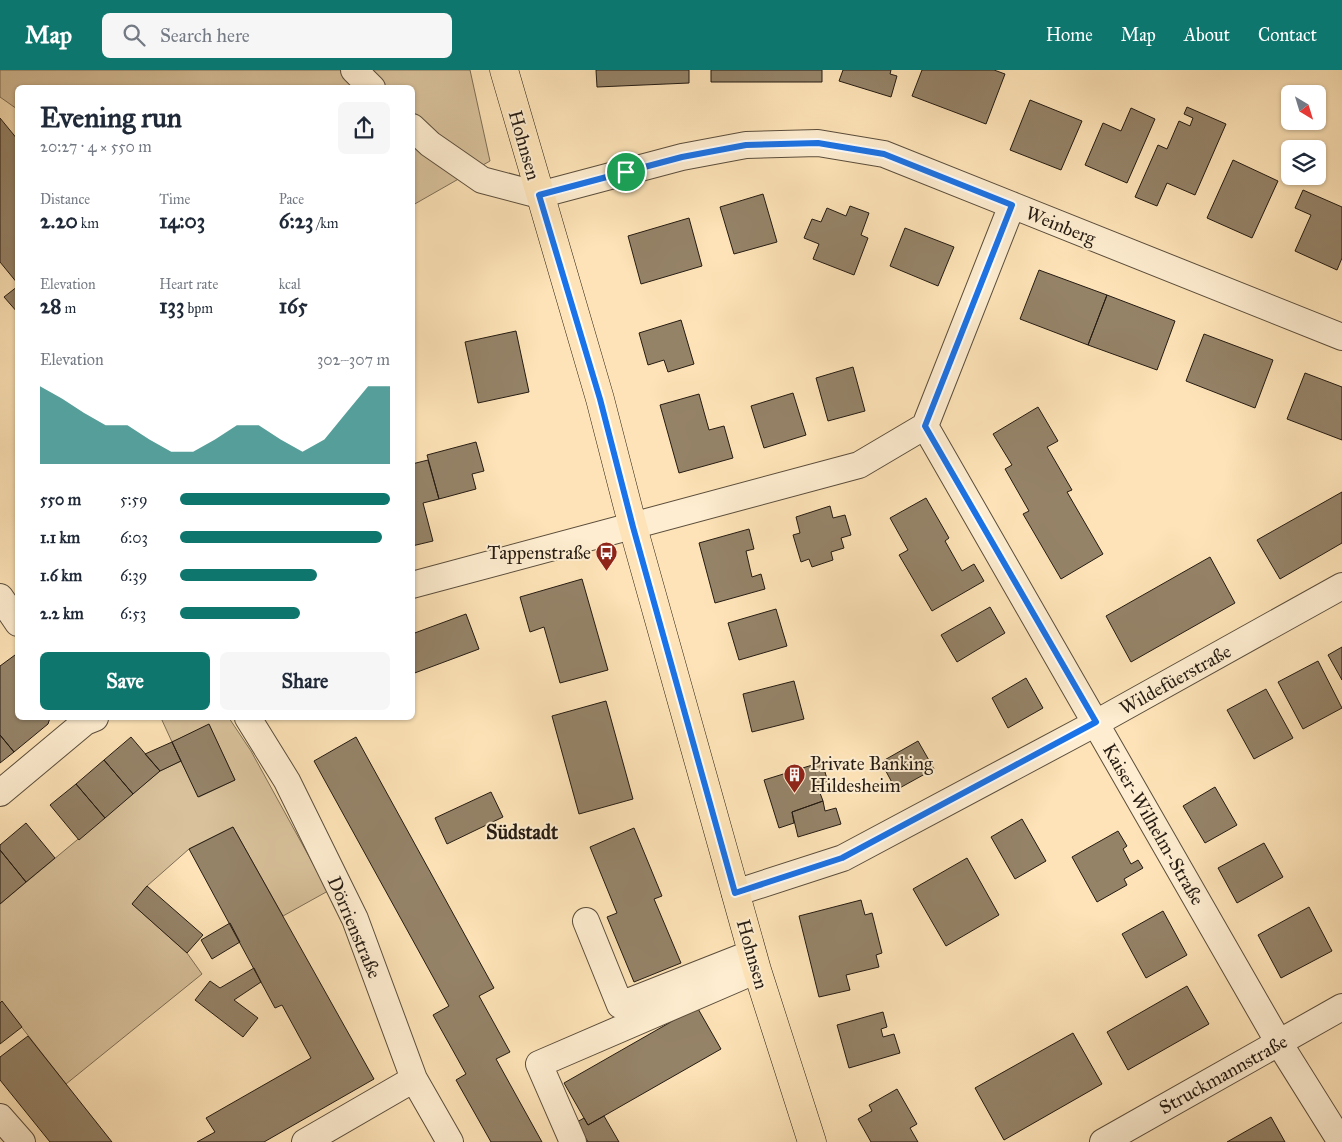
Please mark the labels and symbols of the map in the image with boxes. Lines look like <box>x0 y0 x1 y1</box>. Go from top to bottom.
north arrow <box>1281 85 1326 130</box>
street label: Hohnsen <box>504 107 545 183</box>
pin <box>605 151 647 193</box>
street label: Weinberg <box>1022 201 1099 251</box>
bus stop icon: Tappenstraße <box>595 540 619 571</box>
place label: Tappenstraße <box>487 541 591 564</box>
street label: Wildefüerstraße <box>1115 639 1235 720</box>
street label: Kaiser-Wilhelm-Straße <box>1098 739 1209 909</box>
place label: Private Banking Hildesheim <box>810 752 933 797</box>
building icon: Private Banking Hildesheim <box>782 762 806 793</box>
district label: Südstadt <box>486 820 559 844</box>
street label: Dörrienstraße <box>323 873 386 982</box>
street label: Hohnsen <box>732 916 773 992</box>
street label: Struckmannstraße <box>1155 1030 1291 1119</box>

